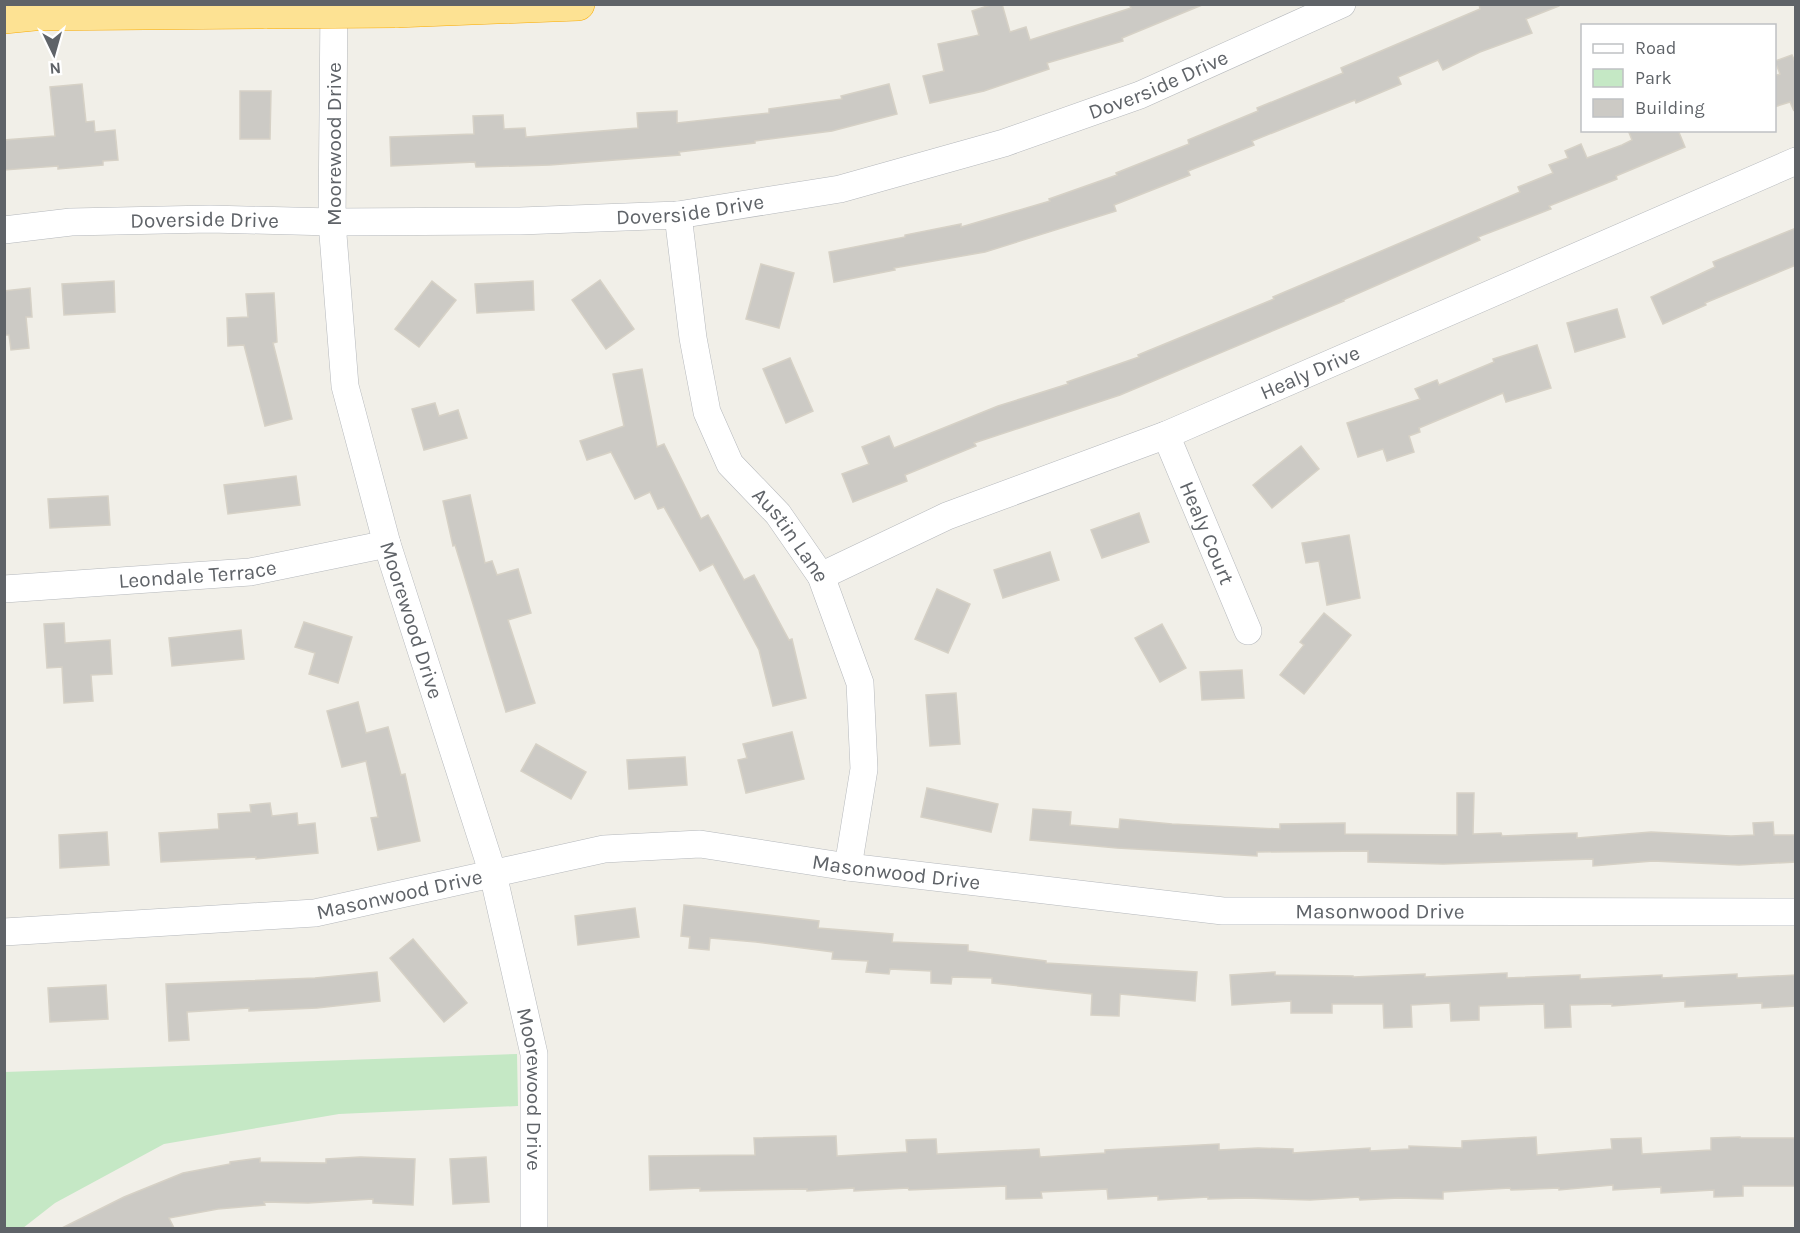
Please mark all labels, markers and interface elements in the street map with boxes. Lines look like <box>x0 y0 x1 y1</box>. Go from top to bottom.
north arrow <box>24 24 84 84</box>
legend <box>1581 24 1776 132</box>
text: Road <box>1635 37 1676 59</box>
street label: Doverside Drive <box>1085 45 1232 124</box>
text: N <box>49 58 62 78</box>
street label: Moorewood Drive <box>322 62 346 226</box>
text: Park <box>1635 67 1672 89</box>
text: Building <box>1635 97 1705 119</box>
street label: Doverside Drive <box>615 189 766 229</box>
street label: Doverside Drive <box>130 207 279 233</box>
street label: Healy Drive <box>1256 340 1363 405</box>
street label: Healy Court <box>1175 478 1239 588</box>
street label: Austin Lane <box>747 483 834 585</box>
street label: Moorewood Drive <box>375 538 448 702</box>
street label: Leondale Terrace <box>118 555 279 593</box>
street label: Masonwood Drive <box>810 850 982 894</box>
street label: Masonwood Drive <box>314 864 485 924</box>
street label: Masonwood Drive <box>1295 899 1465 923</box>
street label: Moorewood Drive <box>512 1005 546 1171</box>

